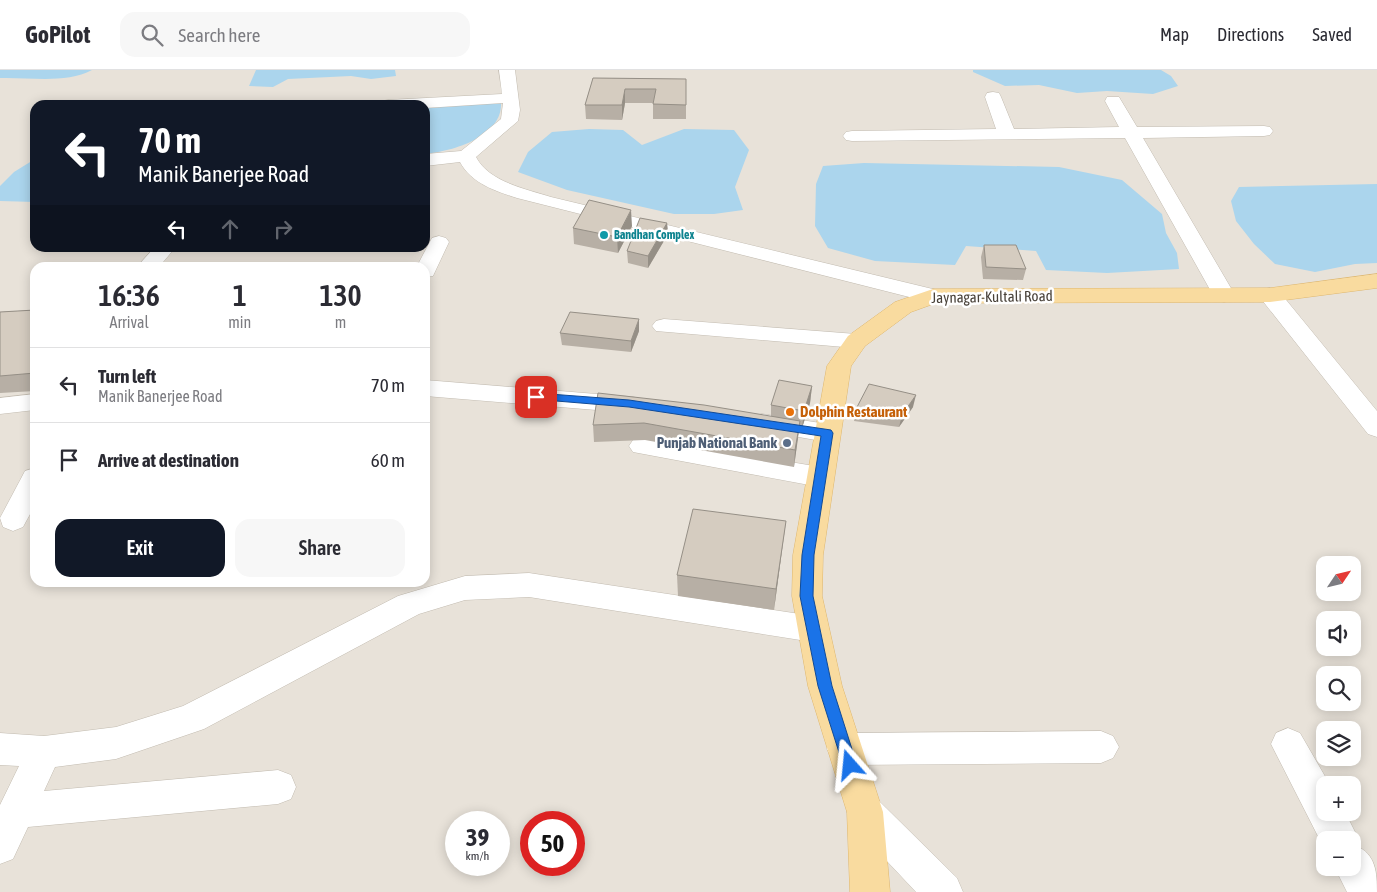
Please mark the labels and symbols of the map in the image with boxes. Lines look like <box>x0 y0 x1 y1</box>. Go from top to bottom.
place label: Bandhan Complex <box>614 228 694 242</box>
marker: Bandhan Complex <box>598 229 610 241</box>
street label: Jaynagar-Kultali Road <box>931 287 1053 306</box>
pin <box>515 376 557 418</box>
place label: Dolphin Restaurant <box>800 403 908 420</box>
marker: Dolphin Restaurant <box>784 406 796 418</box>
place label: Punjab National Bank <box>657 434 777 451</box>
marker: Punjab National Bank <box>781 437 793 449</box>
north arrow <box>1316 556 1361 601</box>
position arrow <box>823 738 875 790</box>
speed limit sign: 50 <box>520 811 585 876</box>

